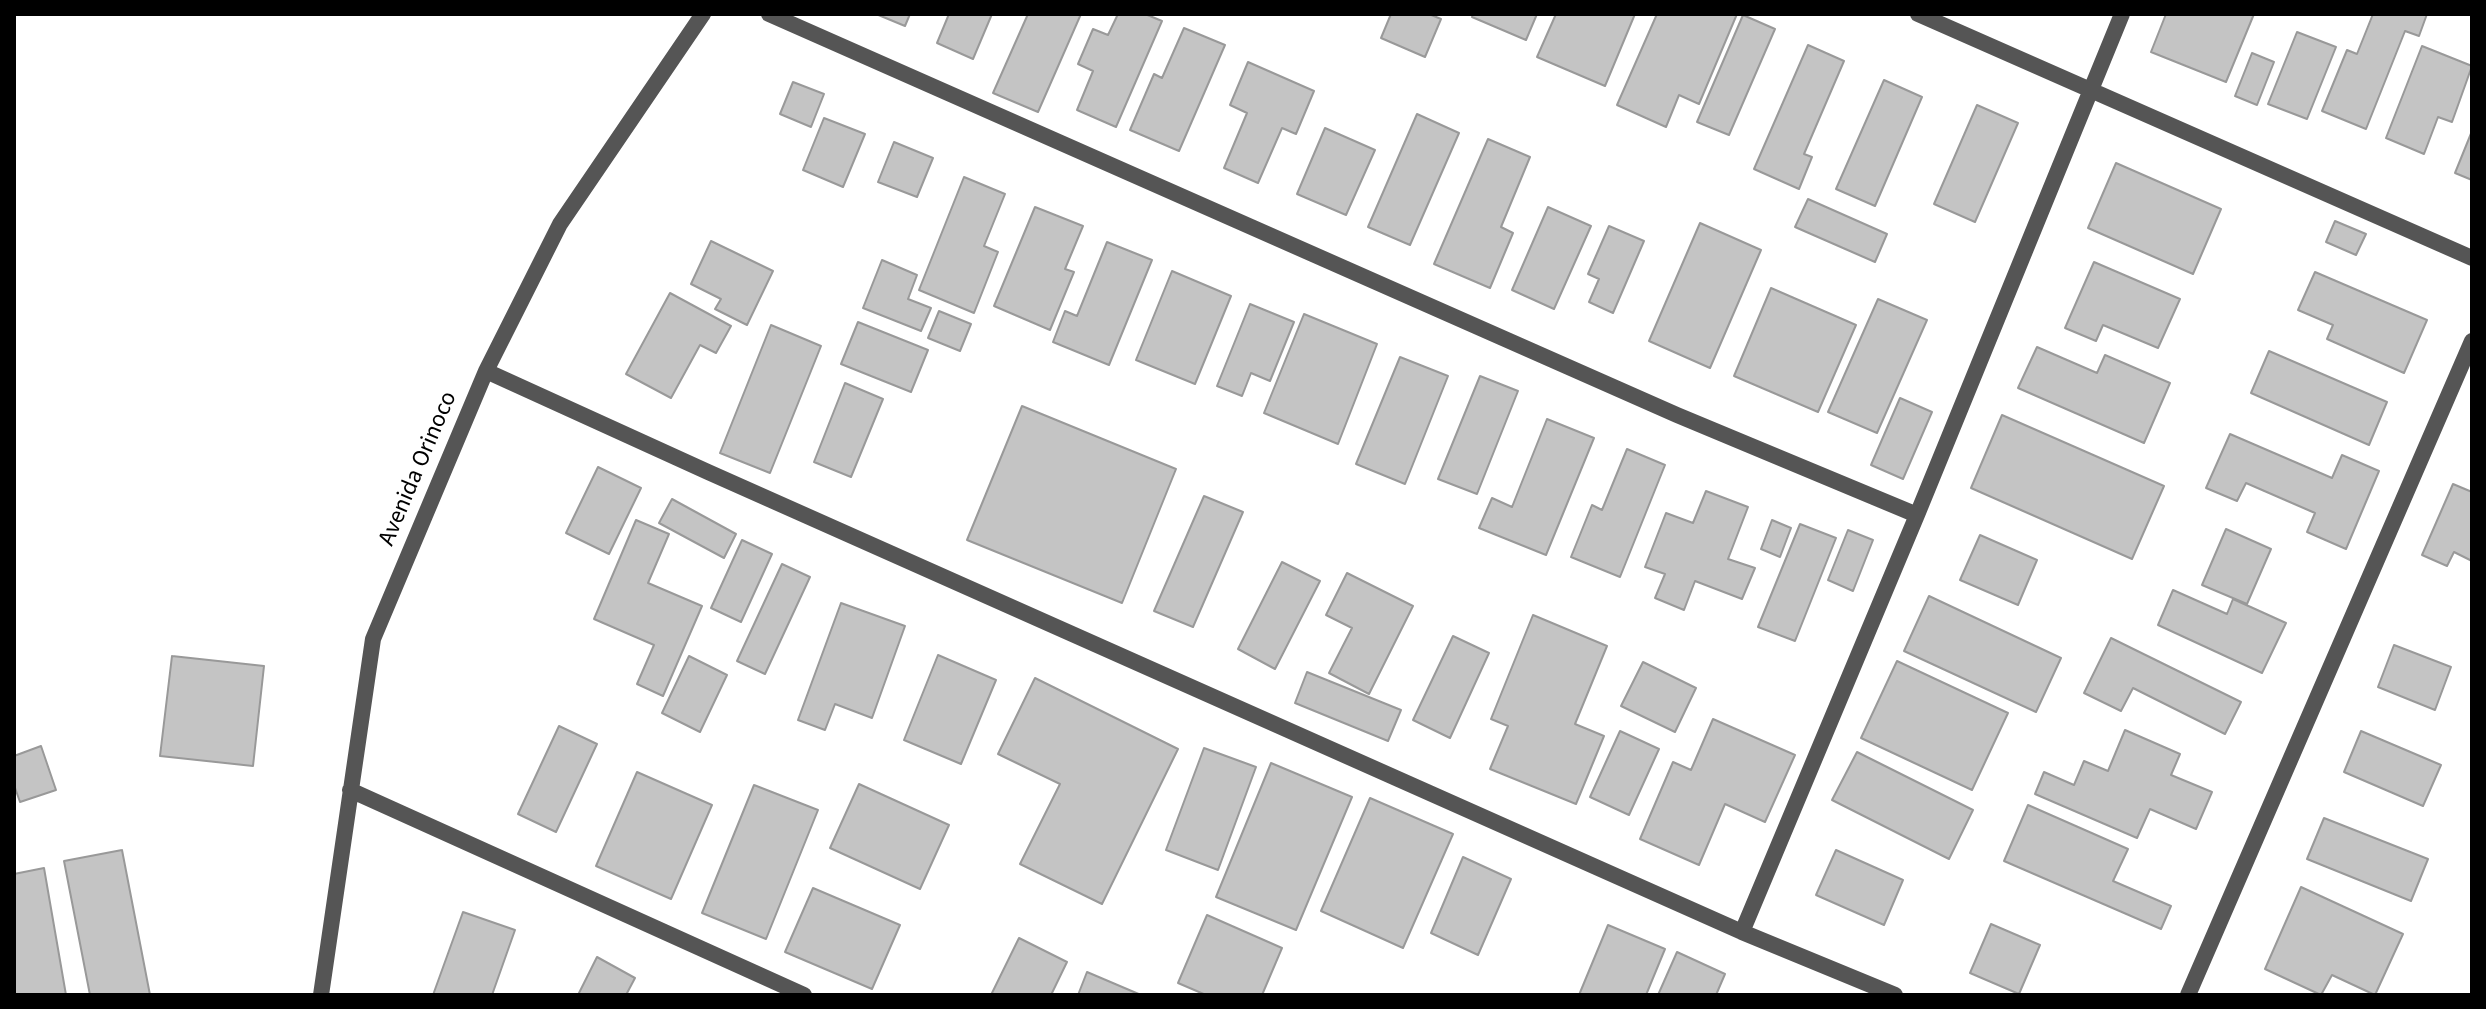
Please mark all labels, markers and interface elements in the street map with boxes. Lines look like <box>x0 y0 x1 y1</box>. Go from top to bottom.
street label: Avenida Orinoco <box>374 387 464 551</box>

